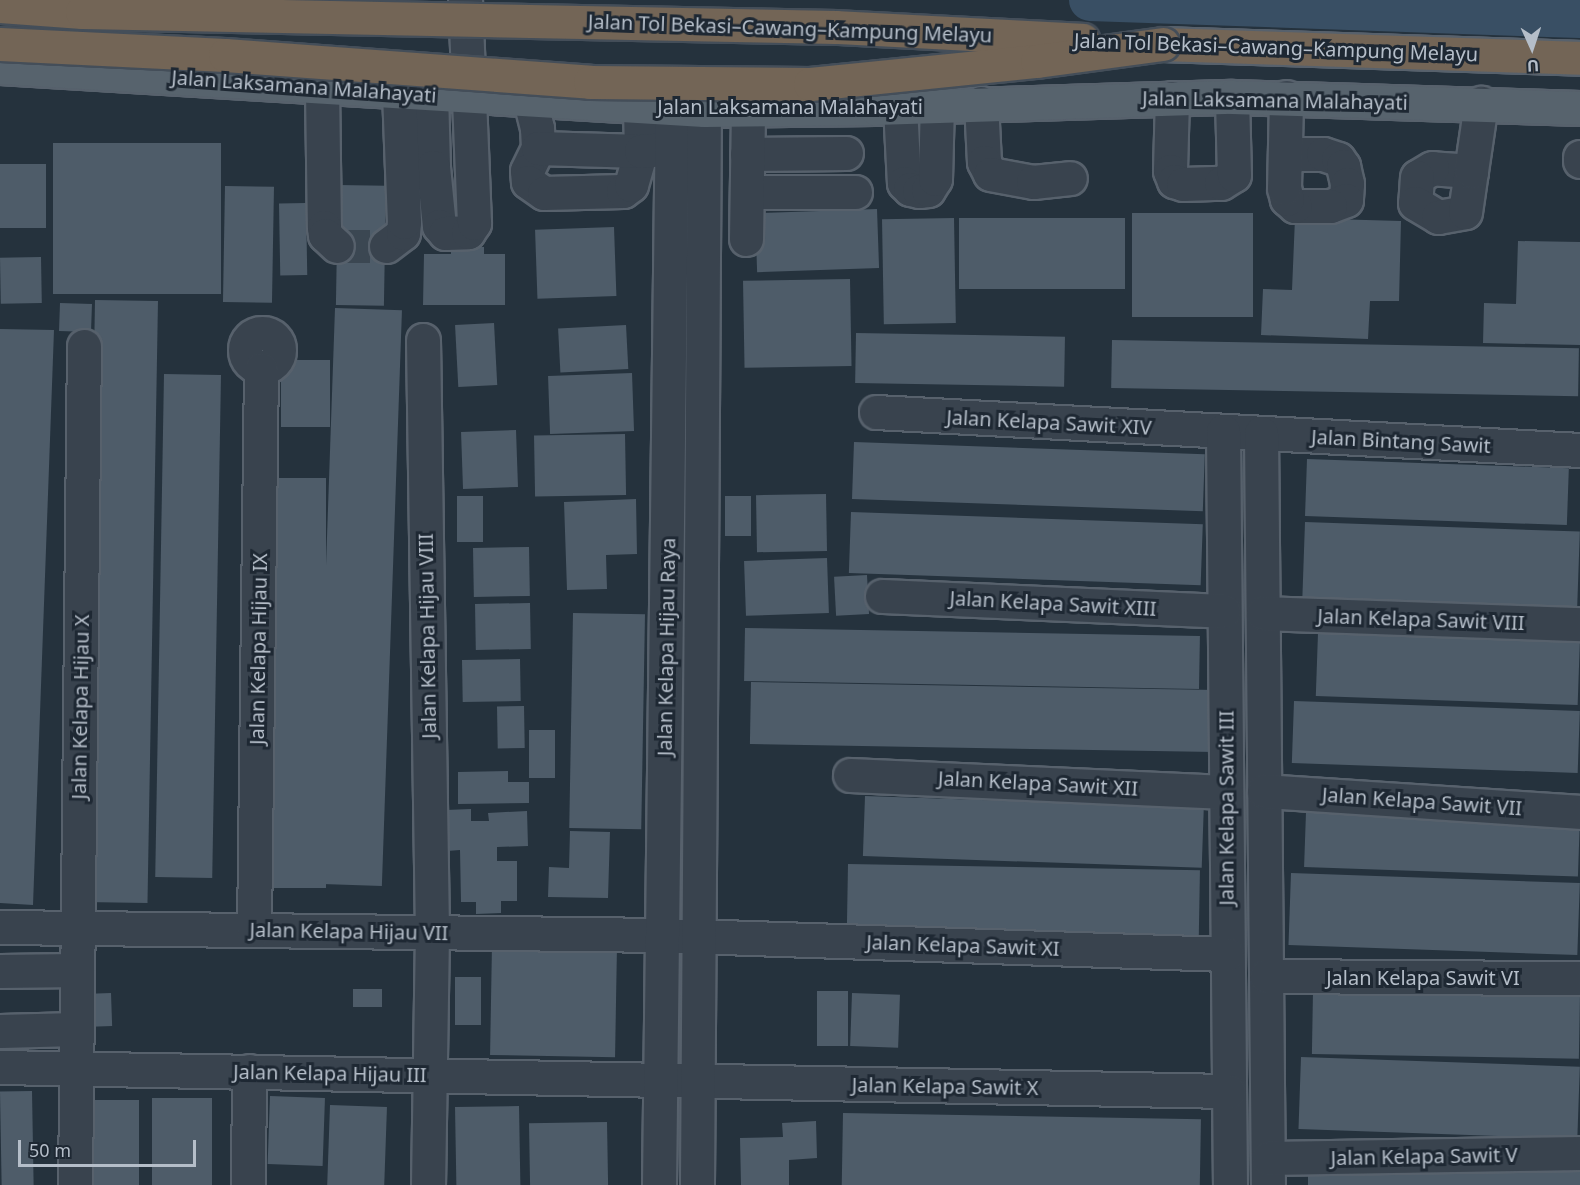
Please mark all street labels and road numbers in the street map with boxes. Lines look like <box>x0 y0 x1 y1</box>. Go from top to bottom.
street label: Jalan Tol Bekasi–Cawang–Kampung Melayu <box>588 9 992 47</box>
street label: Jalan Tol Bekasi–Cawang–Kampung Melayu <box>1074 28 1478 66</box>
street label: Jalan Laksamana Malahayati <box>171 65 437 107</box>
street label: Jalan Laksamana Malahayati <box>1142 86 1408 114</box>
street label: Jalan Laksamana Malahayati <box>657 94 923 118</box>
street label: Jalan Kelapa Sawit XIV <box>946 405 1152 439</box>
street label: Jalan Bintang Sawit <box>1311 424 1491 458</box>
street label: Jalan Kelapa Hijau VIII <box>413 533 441 739</box>
street label: Jalan Kelapa Hijau Raya <box>652 538 680 756</box>
street label: Jalan Kelapa Hijau IX <box>244 553 272 745</box>
street label: Jalan Kelapa Sawit XIII <box>949 586 1157 620</box>
street label: Jalan Kelapa Sawit VIII <box>1317 603 1525 635</box>
street label: Jalan Kelapa Hijau X <box>66 614 94 800</box>
street label: Jalan Kelapa Sawit III <box>1214 710 1238 906</box>
street label: Jalan Kelapa Sawit XII <box>937 766 1139 800</box>
street label: Jalan Kelapa Sawit VII <box>1321 782 1523 820</box>
street label: Jalan Kelapa Hijau VII <box>249 917 449 945</box>
street label: Jalan Kelapa Sawit XI <box>866 930 1060 960</box>
street label: Jalan Kelapa Sawit VI <box>1326 965 1520 989</box>
street label: Jalan Kelapa Hijau III <box>233 1059 427 1087</box>
street label: Jalan Kelapa Sawit X <box>852 1072 1038 1100</box>
street label: Jalan Kelapa Sawit V <box>1330 1142 1518 1170</box>

